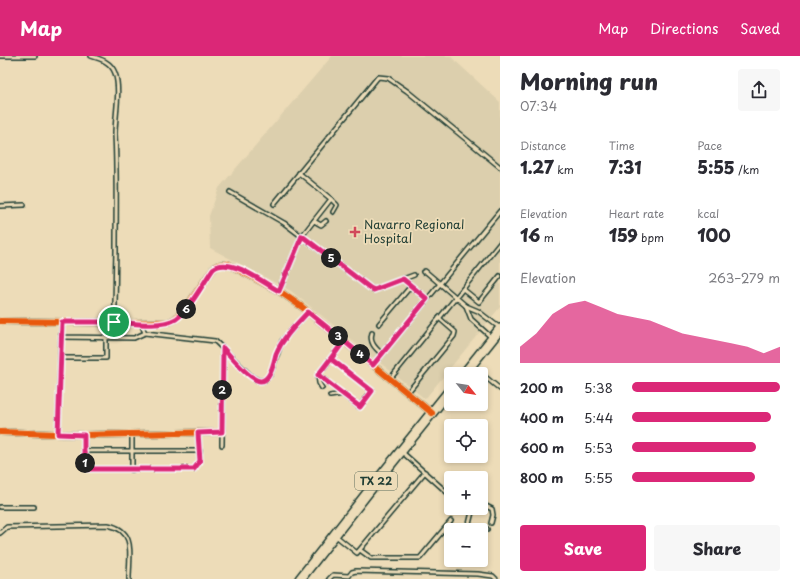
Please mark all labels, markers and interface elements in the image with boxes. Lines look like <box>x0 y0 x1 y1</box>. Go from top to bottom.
text: Map <box>20 14 62 42</box>
text: Map <box>598 18 628 39</box>
text: Directions <box>650 18 718 39</box>
text: Saved <box>740 18 780 39</box>
text: Morning run <box>520 64 658 97</box>
button: share <box>738 69 780 111</box>
text: 07:34 <box>520 96 557 115</box>
text: Distance <box>520 137 566 154</box>
text: Time <box>609 137 635 154</box>
text: Pace <box>697 137 722 154</box>
text: 1.27 <box>520 154 554 180</box>
text: 7:31 <box>609 154 642 180</box>
text: 5:55 <box>697 154 735 180</box>
text: km <box>554 161 574 178</box>
text: /km <box>735 161 759 178</box>
text: Elevation <box>520 205 567 222</box>
text: Heart rate <box>609 205 664 222</box>
text: kcal <box>697 205 719 222</box>
place label: Navarro Regional Hospital <box>364 215 464 247</box>
text: 16 <box>520 222 540 248</box>
text: 159 <box>609 222 638 248</box>
text: 100 <box>697 222 731 248</box>
marker: Navarro Regional Hospital <box>349 226 361 238</box>
text: m <box>540 229 554 246</box>
text: bpm <box>638 229 664 246</box>
pin: 5 <box>321 248 341 268</box>
text: 5 <box>327 249 335 266</box>
text: Elevation <box>520 268 576 287</box>
text: 263–279 m <box>708 268 780 287</box>
pin: 6 <box>176 299 196 319</box>
text: 6 <box>182 300 190 317</box>
pin <box>97 305 131 339</box>
icon: arrive <box>103 311 125 333</box>
pin: 3 <box>328 326 348 346</box>
text: 3 <box>334 327 342 344</box>
pin: 4 <box>350 344 370 364</box>
text: 4 <box>356 345 364 362</box>
north arrow <box>444 367 488 411</box>
map controls <box>444 367 488 567</box>
text: 200 m <box>520 378 564 397</box>
text: 5:38 <box>584 378 613 397</box>
pin: 2 <box>212 380 232 400</box>
text: 2 <box>218 381 226 398</box>
text: 400 m <box>520 408 564 427</box>
text: 5:44 <box>584 408 613 427</box>
button: locate <box>444 419 488 463</box>
text: 600 m <box>520 438 564 457</box>
text: 5:53 <box>584 438 613 457</box>
pin: 1 <box>75 453 95 473</box>
text: 1 <box>82 454 88 471</box>
text: 800 m <box>520 468 563 487</box>
text: 5:55 <box>584 468 613 487</box>
button: + <box>444 471 488 515</box>
road number: TX 22 <box>355 472 397 490</box>
button: − <box>444 523 488 567</box>
button: Save <box>520 525 646 571</box>
button: Share <box>654 525 780 571</box>

